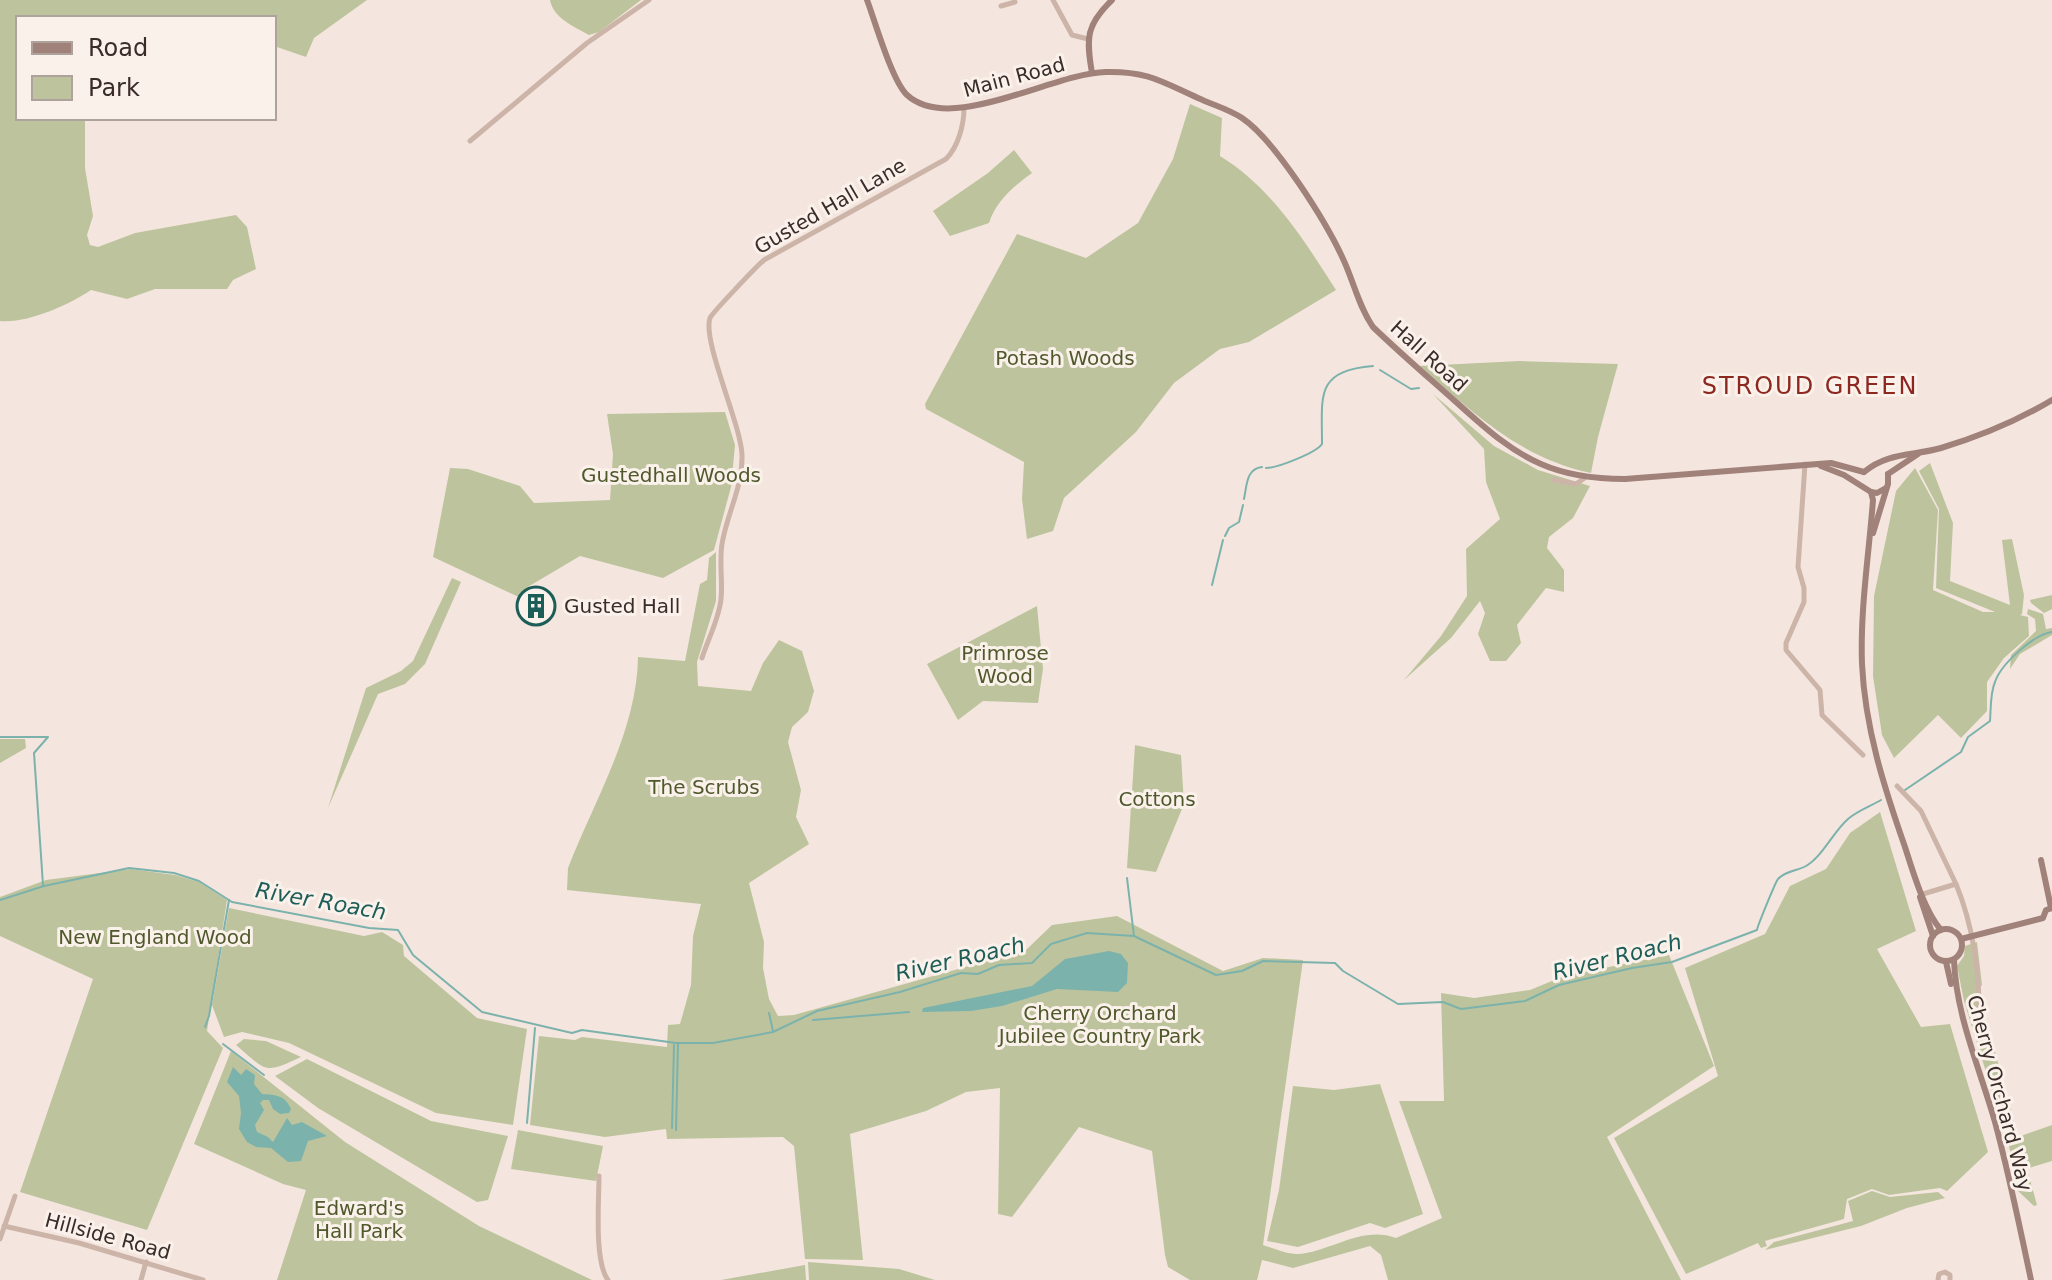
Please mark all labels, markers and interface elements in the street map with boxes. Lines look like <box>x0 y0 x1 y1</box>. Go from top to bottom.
legend <box>16 16 276 120</box>
text: Road <box>88 34 148 62</box>
street label: Main Road <box>961 52 1067 102</box>
text: Park <box>88 74 140 102</box>
street label: Gusted Hall Lane <box>750 153 910 259</box>
street label: Hall Road <box>1386 315 1472 397</box>
park label: Potash Woods <box>995 346 1135 370</box>
district label: STROUD GREEN <box>1702 372 1918 400</box>
park label: Gustedhall Woods <box>581 463 761 487</box>
building icon: Gusted Hall <box>515 585 557 627</box>
place label: Gusted Hall <box>564 594 680 618</box>
park label: Primrose Wood <box>961 641 1049 688</box>
park label: The Scrubs <box>647 775 760 799</box>
park label: Cottons <box>1118 787 1196 811</box>
water label: River Roach <box>254 877 388 925</box>
park label: New England Wood <box>58 925 252 949</box>
water label: River Roach <box>1550 929 1684 985</box>
water label: River Roach <box>893 932 1027 986</box>
street label: Cherry Orchard Way <box>1962 992 2038 1194</box>
park label: Cherry Orchard Jubilee Country Park <box>997 1001 1202 1048</box>
park label: Edward's Hall Park <box>314 1196 404 1243</box>
street label: Hillside Road <box>42 1208 174 1264</box>

